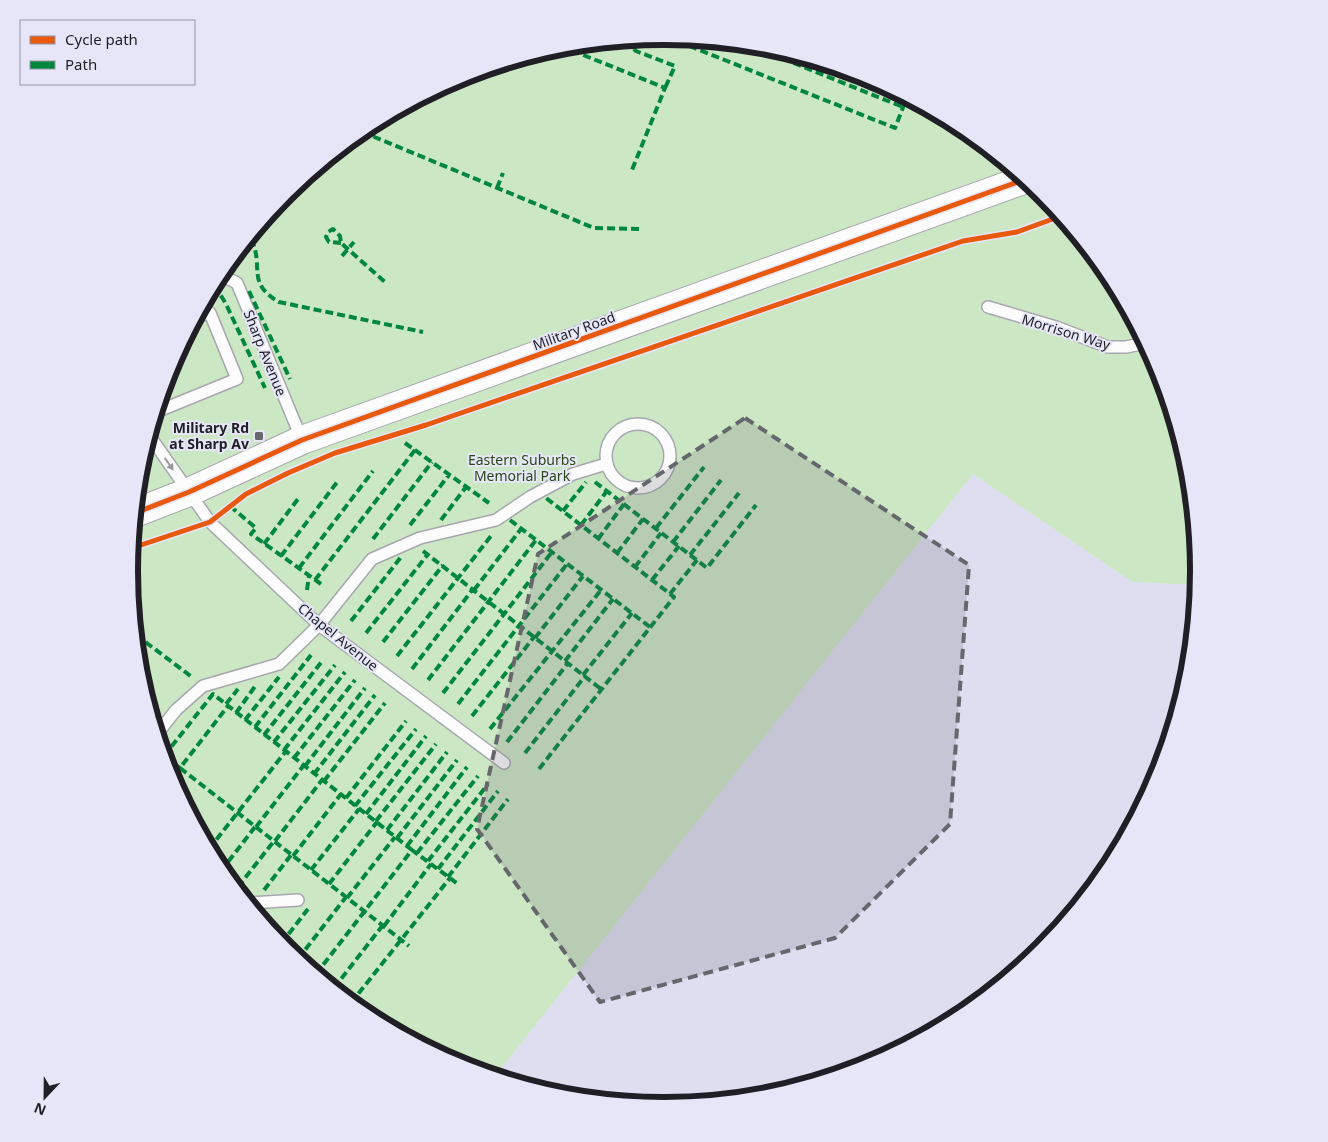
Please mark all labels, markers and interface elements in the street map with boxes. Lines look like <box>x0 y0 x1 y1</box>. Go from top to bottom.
legend <box>20 20 195 85</box>
text: Cycle path <box>65 29 138 49</box>
text: Path <box>65 54 97 74</box>
street label: Sharp Avenue <box>240 307 291 399</box>
street label: Military Road <box>530 307 618 354</box>
street label: Morrison Way <box>1020 309 1114 354</box>
place label: Military Rd at Sharp Av <box>169 418 249 453</box>
marker: Military Rd at Sharp Av <box>253 430 265 442</box>
park label: Eastern Suburbs Memorial Park <box>468 450 576 485</box>
one-way arrow <box>164 457 174 470</box>
street label: Chapel Avenue <box>294 598 383 675</box>
north arrow <box>20 1072 70 1122</box>
text: N <box>31 1099 49 1120</box>

